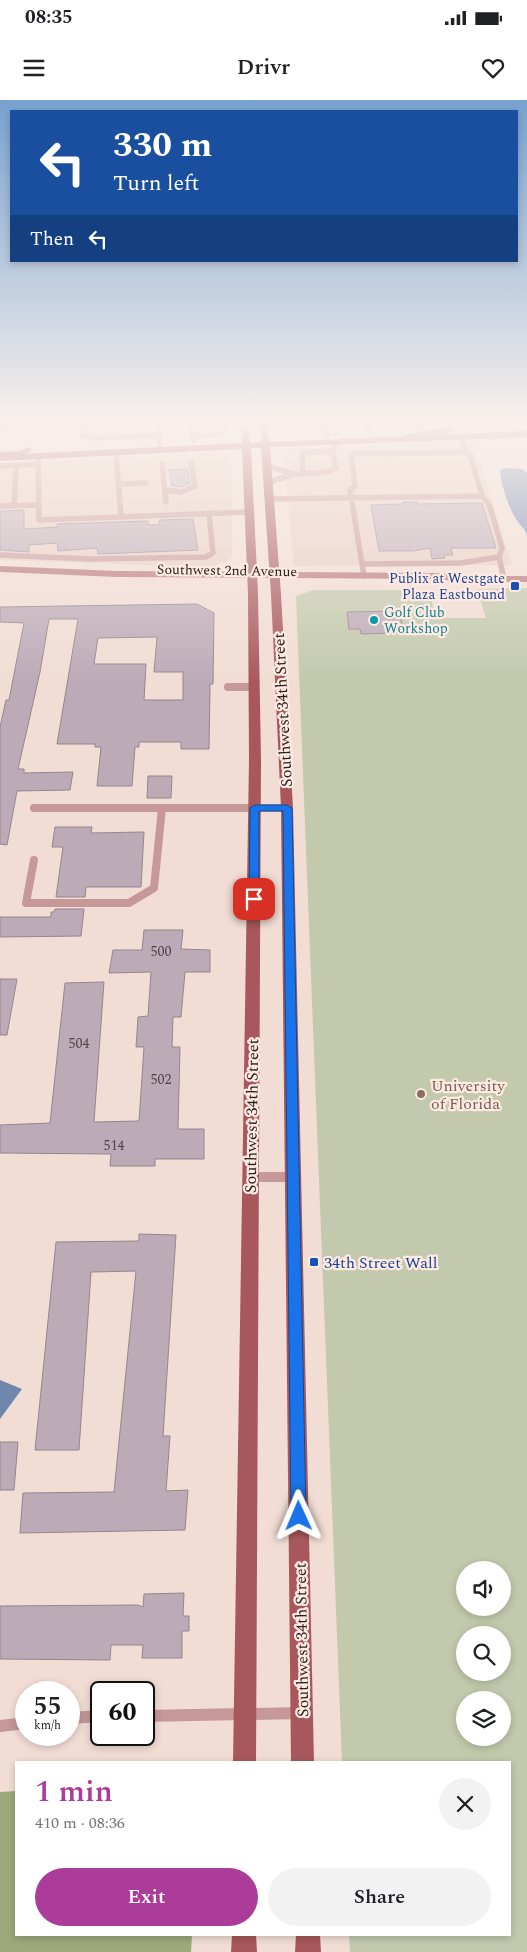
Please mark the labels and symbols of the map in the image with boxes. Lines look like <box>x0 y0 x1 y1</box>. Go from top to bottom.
street label: Southwest 2nd Avenue <box>157 559 298 582</box>
place label: Publix at Westgate Plaza Eastbound <box>389 568 505 605</box>
marker: Publix at Westgate Plaza Eastbound <box>509 580 521 592</box>
place label: Golf Club Workshop <box>384 602 448 639</box>
marker: Golf Club Workshop <box>368 614 380 626</box>
street label: Southwest 34th Street <box>267 632 299 788</box>
pin <box>233 878 275 920</box>
house number: 500 <box>151 941 172 962</box>
house number: 504 <box>69 1033 90 1054</box>
street label: Southwest 34th Street <box>239 1038 265 1193</box>
house number: 502 <box>151 1069 172 1090</box>
place label: University of Florida <box>431 1074 506 1116</box>
marker: University of Florida <box>415 1088 427 1100</box>
house number: 514 <box>104 1135 125 1156</box>
place label: 34th Street Wall <box>324 1251 438 1275</box>
marker: 34th Street Wall <box>308 1256 320 1268</box>
position arrow <box>272 1489 324 1541</box>
street label: Southwest 34th Street <box>289 1562 315 1717</box>
speed limit sign: 60 <box>90 1681 155 1746</box>

